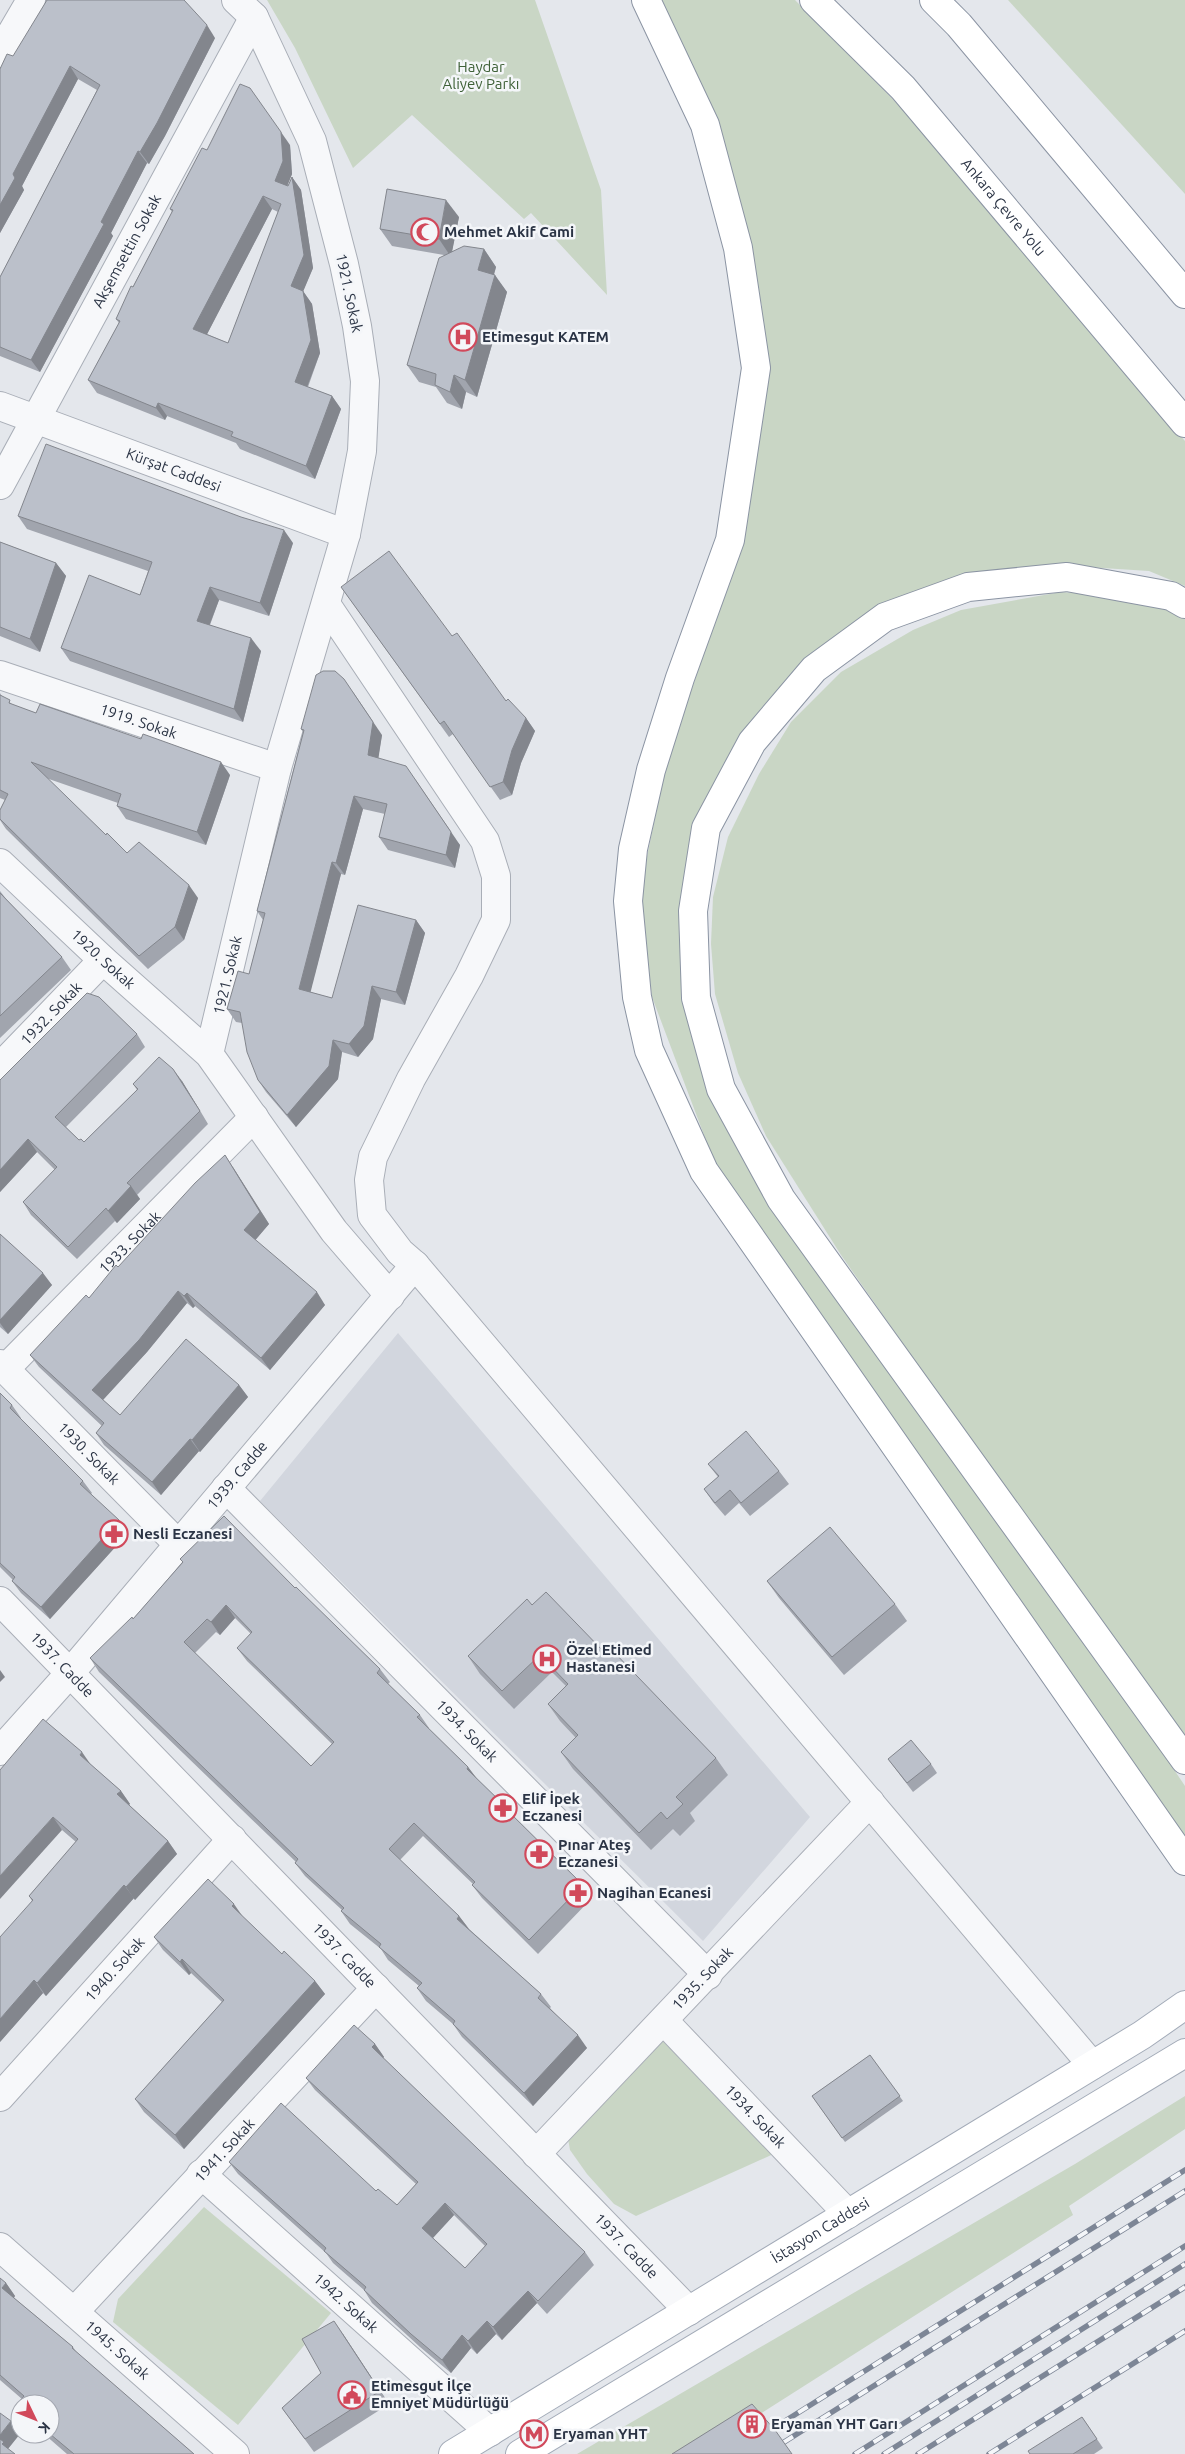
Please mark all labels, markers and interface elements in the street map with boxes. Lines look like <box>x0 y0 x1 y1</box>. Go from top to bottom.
park label: Haydar Aliyev Parkı <box>443 58 519 92</box>
street label: Ankara Çevre Yolu <box>958 155 1050 259</box>
street label: Akşemsettin Sokak <box>89 191 164 311</box>
mosque icon: Mehmet Akif Cami <box>410 217 440 247</box>
place label: Mehmet Akif Cami <box>444 223 574 240</box>
street label: 1921. Sokak <box>333 252 366 334</box>
hospital icon: Etimesgut KATEM <box>448 322 478 352</box>
place label: Etimesgut KATEM <box>482 328 609 345</box>
street label: Kürşat Caddesi <box>124 444 223 495</box>
street label: 1919. Sokak <box>98 700 180 742</box>
street label: 1920. Sokak <box>68 926 139 993</box>
street label: 1921. Sokak <box>210 934 245 1016</box>
street label: 1932. Sokak <box>17 978 85 1048</box>
street label: 1933. Sokak <box>95 1207 164 1277</box>
street label: 1930. Sokak <box>55 1419 124 1488</box>
street label: 1939. Cadde <box>203 1437 271 1512</box>
pharmacy icon: Nesli Eczanesi <box>99 1519 129 1549</box>
place label: Nesli Eczanesi <box>133 1525 232 1542</box>
street label: 1937. Cadde <box>27 1629 98 1701</box>
place label: Özel Etimed Hastanesi <box>566 1641 652 1675</box>
hospital icon: Özel Etimed Hastanesi <box>532 1644 562 1674</box>
street label: 1934. Sokak <box>433 1696 502 1766</box>
place label: Elif İpek Eczanesi <box>522 1790 582 1824</box>
pharmacy icon: Elif İpek Eczanesi <box>488 1793 518 1823</box>
place label: Pınar Ateş Eczanesi <box>558 1836 631 1870</box>
pharmacy icon: Pınar Ateş Eczanesi <box>524 1839 554 1869</box>
pharmacy icon: Nagihan Ecanesi <box>563 1878 593 1908</box>
place label: Nagihan Ecanesi <box>597 1884 711 1901</box>
street label: 1937. Cadde <box>309 1919 380 1991</box>
street label: 1940. Sokak <box>81 1933 148 2004</box>
street label: 1935. Sokak <box>668 1943 736 2013</box>
street label: 1934. Sokak <box>722 2081 790 2152</box>
street label: 1941. Sokak <box>191 2114 258 2185</box>
street label: İstasyon Caddesi <box>768 2194 872 2266</box>
street label: 1937. Cadde <box>591 2210 662 2282</box>
street label: 1942. Sokak <box>310 2270 382 2336</box>
street label: 1945. Sokak <box>82 2317 154 2383</box>
place label: Etimesgut İlçe Emniyet Müdürlüğü <box>371 2377 509 2411</box>
public building icon: Etimesgut İlçe Emniyet Müdürlüğü <box>337 2380 367 2410</box>
north arrow <box>10 2394 60 2444</box>
building icon: Eryaman YHT Garı <box>737 2409 767 2439</box>
place label: Eryaman YHT Garı <box>771 2415 898 2432</box>
text: K <box>35 2419 54 2437</box>
metro station icon: Eryaman YHT <box>519 2419 549 2449</box>
place label: Eryaman YHT <box>553 2425 647 2442</box>

